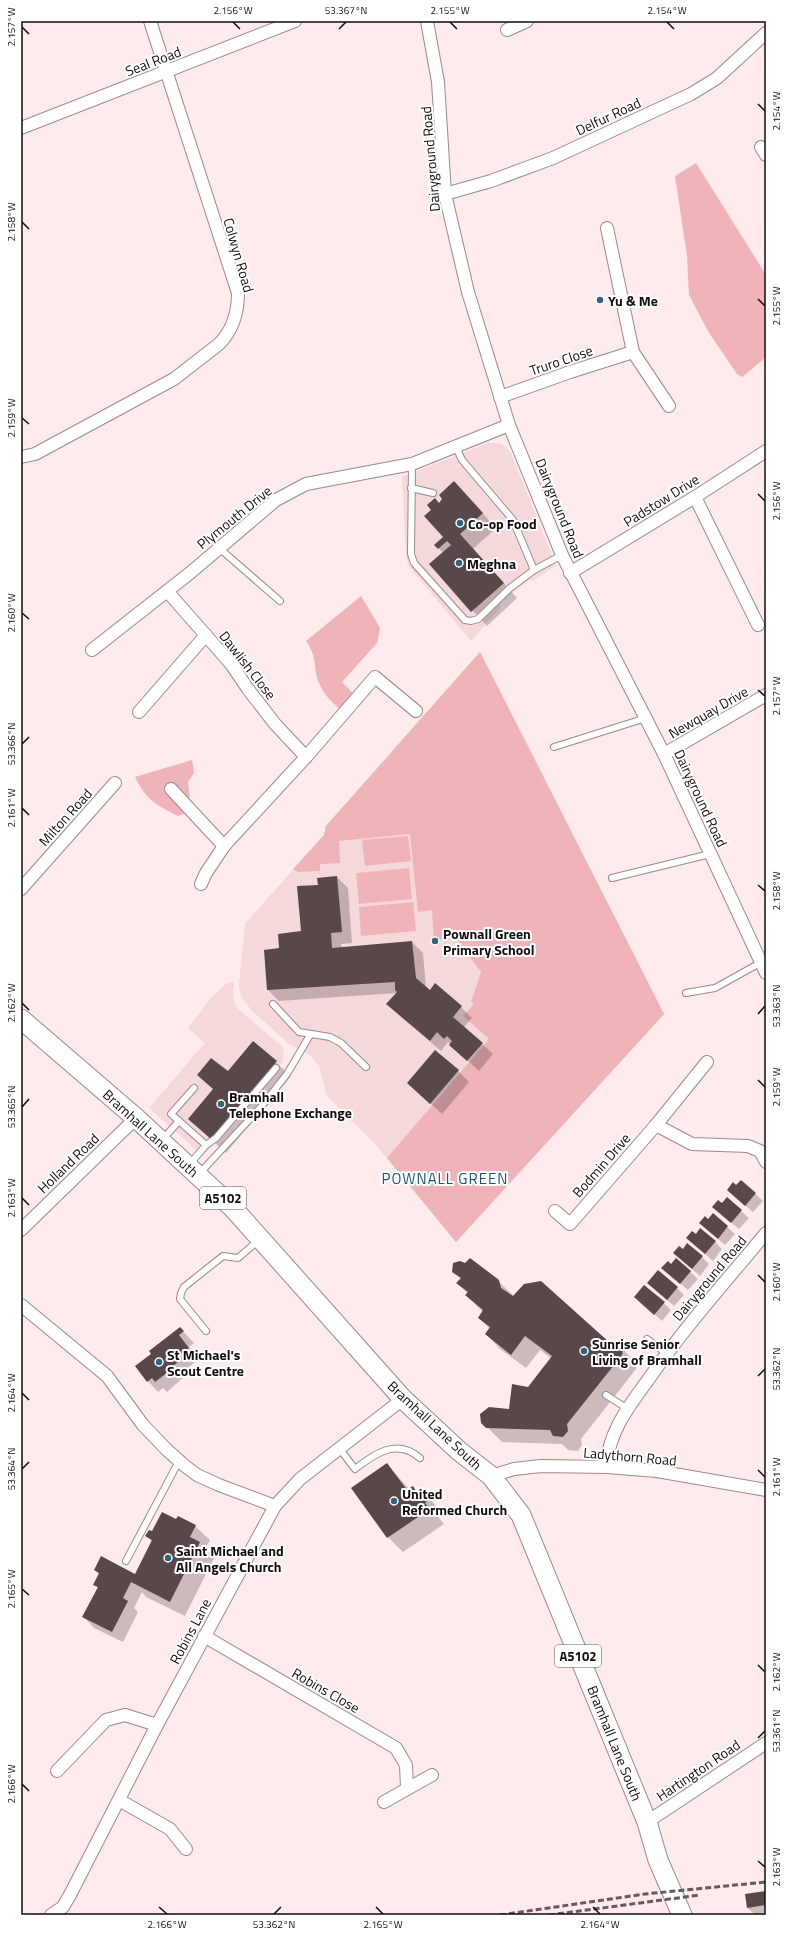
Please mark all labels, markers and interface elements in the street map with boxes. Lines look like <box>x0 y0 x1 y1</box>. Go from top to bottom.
text: 2.156°W <box>213 3 253 18</box>
text: 53.367°N <box>325 3 367 18</box>
text: 2.155°W <box>430 3 470 18</box>
text: 2.154°W <box>647 3 687 18</box>
text: 2.157°W <box>4 7 19 47</box>
street label: Seal Road <box>122 41 184 81</box>
text: 2.154°W <box>769 91 784 131</box>
street label: Delfur Road <box>572 92 644 140</box>
street label: Dairyground Road <box>415 105 445 213</box>
text: 2.158°W <box>4 202 19 242</box>
street label: Colwyn Road <box>218 215 260 295</box>
text: 2.155°W <box>769 286 784 326</box>
place label: Yu & Me <box>608 290 658 311</box>
marker: Yu & Me <box>595 295 605 305</box>
street label: Truro Close <box>527 339 595 381</box>
text: 2.159°W <box>4 398 19 438</box>
street label: Dairyground Road <box>530 455 590 561</box>
street label: Padstow Drive <box>619 468 703 532</box>
street label: Plymouth Drive <box>192 480 276 554</box>
text: 2.156°W <box>769 481 784 521</box>
place label: Co-op Food <box>468 513 537 534</box>
marker: Co-op Food <box>455 518 465 528</box>
place label: Meghna <box>467 553 516 574</box>
marker: Meghna <box>454 558 464 568</box>
text: 2.160°W <box>4 593 19 633</box>
street label: Dawlish Close <box>214 626 282 704</box>
text: 2.157°W <box>769 676 784 716</box>
street label: Newquay Drive <box>664 681 752 743</box>
text: 53.366°N <box>4 723 19 765</box>
street label: Dairyground Road <box>669 746 733 850</box>
street label: Milton Road <box>33 783 97 851</box>
text: 2.161°W <box>4 788 19 828</box>
text: 2.158°W <box>769 871 784 911</box>
place label: Pownall Green Primary School <box>443 923 535 960</box>
marker: Pownall Green Primary School <box>430 936 440 946</box>
text: 2.162°W <box>4 983 19 1023</box>
text: 53.363°N <box>769 985 784 1027</box>
text: 2.159°W <box>769 1067 784 1107</box>
street label: Bramhall Lane South <box>98 1084 204 1182</box>
text: 53.365°N <box>4 1086 19 1128</box>
place label: Bramhall Telephone Exchange <box>229 1086 352 1123</box>
marker: Bramhall Telephone Exchange <box>216 1099 226 1109</box>
street label: Holland Road <box>32 1128 104 1198</box>
street label: Bodmin Drive <box>567 1128 635 1202</box>
district label: POWNALL GREEN <box>381 1167 509 1190</box>
text: 2.163°W <box>4 1178 19 1218</box>
road number: A5102 <box>200 1187 246 1209</box>
street label: Dairyground Road <box>667 1231 751 1325</box>
text: 2.160°W <box>769 1262 784 1302</box>
place label: Sunrise Senior Living of Bramhall <box>592 1333 702 1370</box>
place label: St Michael's Scout Centre <box>167 1344 244 1381</box>
marker: Sunrise Senior Living of Bramhall <box>579 1346 589 1356</box>
text: 53.362°N <box>769 1348 784 1390</box>
marker: St Michael's Scout Centre <box>154 1357 164 1367</box>
text: 2.164°W <box>4 1373 19 1413</box>
street label: Bramhall Lane South <box>383 1376 487 1474</box>
street label: Ladythorn Road <box>583 1441 677 1471</box>
text: 53.364°N <box>4 1448 19 1490</box>
text: 2.161°W <box>769 1457 784 1497</box>
place label: United Reformed Church <box>402 1483 507 1520</box>
marker: United Reformed Church <box>389 1496 399 1506</box>
place label: Saint Michael and All Angels Church <box>176 1540 284 1577</box>
marker: Saint Michael and All Angels Church <box>163 1553 173 1563</box>
text: 2.165°W <box>4 1569 19 1609</box>
street label: Robins Lane <box>164 1594 216 1668</box>
road number: A5102 <box>555 1645 601 1667</box>
text: 2.162°W <box>769 1652 784 1692</box>
street label: Robins Close <box>288 1662 364 1718</box>
street label: Bramhall Lane South <box>582 1682 648 1804</box>
text: 53.361°N <box>769 1710 784 1752</box>
street label: Hartington Road <box>652 1734 744 1806</box>
text: 2.166°W <box>4 1764 19 1804</box>
text: 2.163°W <box>769 1847 784 1887</box>
text: 2.166°W <box>147 1917 187 1932</box>
text: 53.362°N <box>253 1917 295 1932</box>
text: 2.165°W <box>363 1917 403 1932</box>
text: 2.164°W <box>580 1917 620 1932</box>

